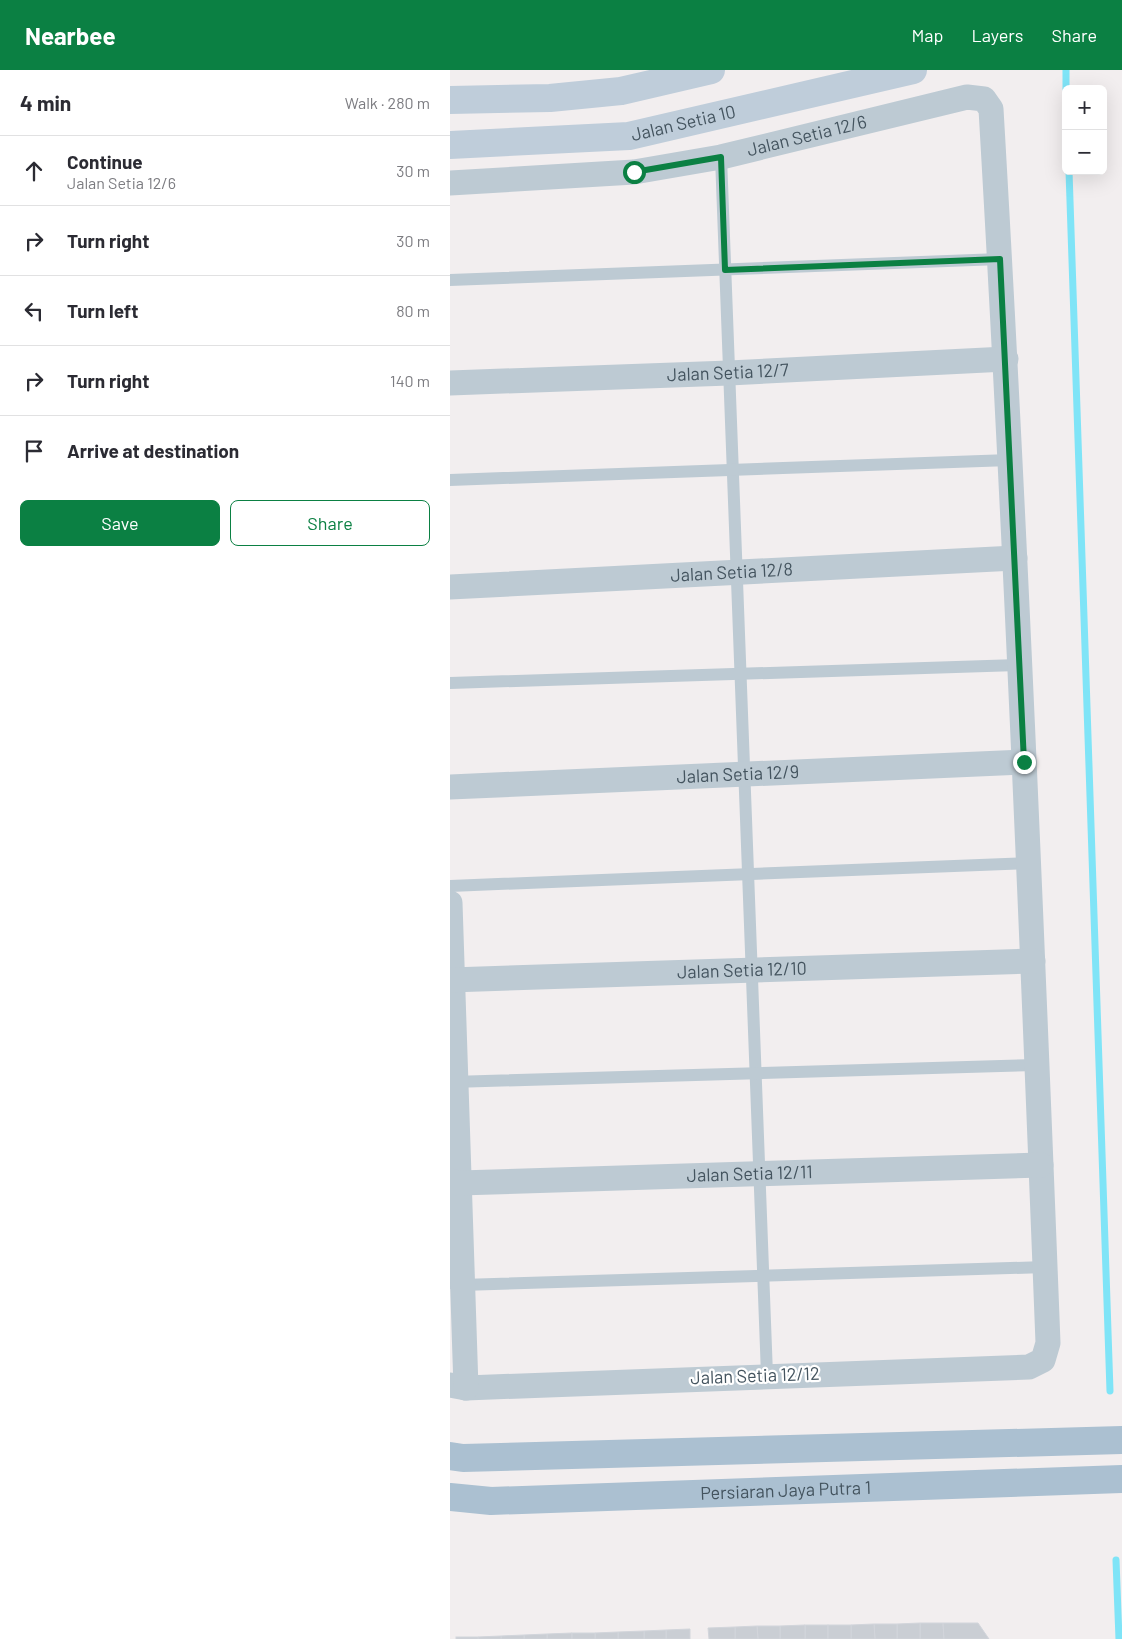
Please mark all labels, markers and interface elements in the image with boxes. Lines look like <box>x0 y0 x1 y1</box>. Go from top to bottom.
text: Nearbee <box>25 21 116 50</box>
text: Map <box>911 24 943 46</box>
text: Layers <box>971 24 1024 46</box>
text: Share <box>1052 24 1097 46</box>
map controls <box>1062 85 1107 175</box>
button: + <box>1062 85 1107 130</box>
text: 4 min <box>20 90 71 115</box>
text: Walk · 280 m <box>345 93 430 112</box>
street label: Jalan Setia 10 <box>629 100 738 145</box>
street label: Jalan Setia 12/6 <box>744 110 869 160</box>
button: − <box>1062 130 1107 175</box>
text: Continue <box>67 150 143 173</box>
icon: ahead <box>20 157 48 185</box>
text: 30 m <box>396 161 430 180</box>
route start <box>623 161 646 184</box>
text: Jalan Setia 12/6 <box>67 173 176 192</box>
icon: right <box>20 227 48 255</box>
text: Turn right <box>67 229 149 252</box>
text: 30 m <box>396 231 430 250</box>
icon: left <box>20 297 48 325</box>
text: Turn left <box>67 299 138 322</box>
text: 80 m <box>396 301 430 320</box>
street label: Jalan Setia 12/7 <box>666 358 790 385</box>
icon: right <box>20 367 48 395</box>
text: Turn right <box>67 369 149 392</box>
text: 140 m <box>390 371 430 390</box>
icon: arrive <box>20 437 48 465</box>
text: Arrive at destination <box>67 439 239 462</box>
button: Save <box>20 500 220 546</box>
button: Share <box>230 500 430 546</box>
street label: Jalan Setia 12/8 <box>670 557 793 586</box>
route end <box>1013 751 1036 774</box>
street label: Jalan Setia 12/9 <box>676 760 799 787</box>
street label: Jalan Setia 12/10 <box>677 956 807 983</box>
street label: Jalan Setia 12/11 <box>686 1160 813 1186</box>
street label: Jalan Setia 12/12 <box>690 1362 820 1388</box>
street label: Persiaran Jaya Putra 1 <box>700 1476 871 1504</box>

